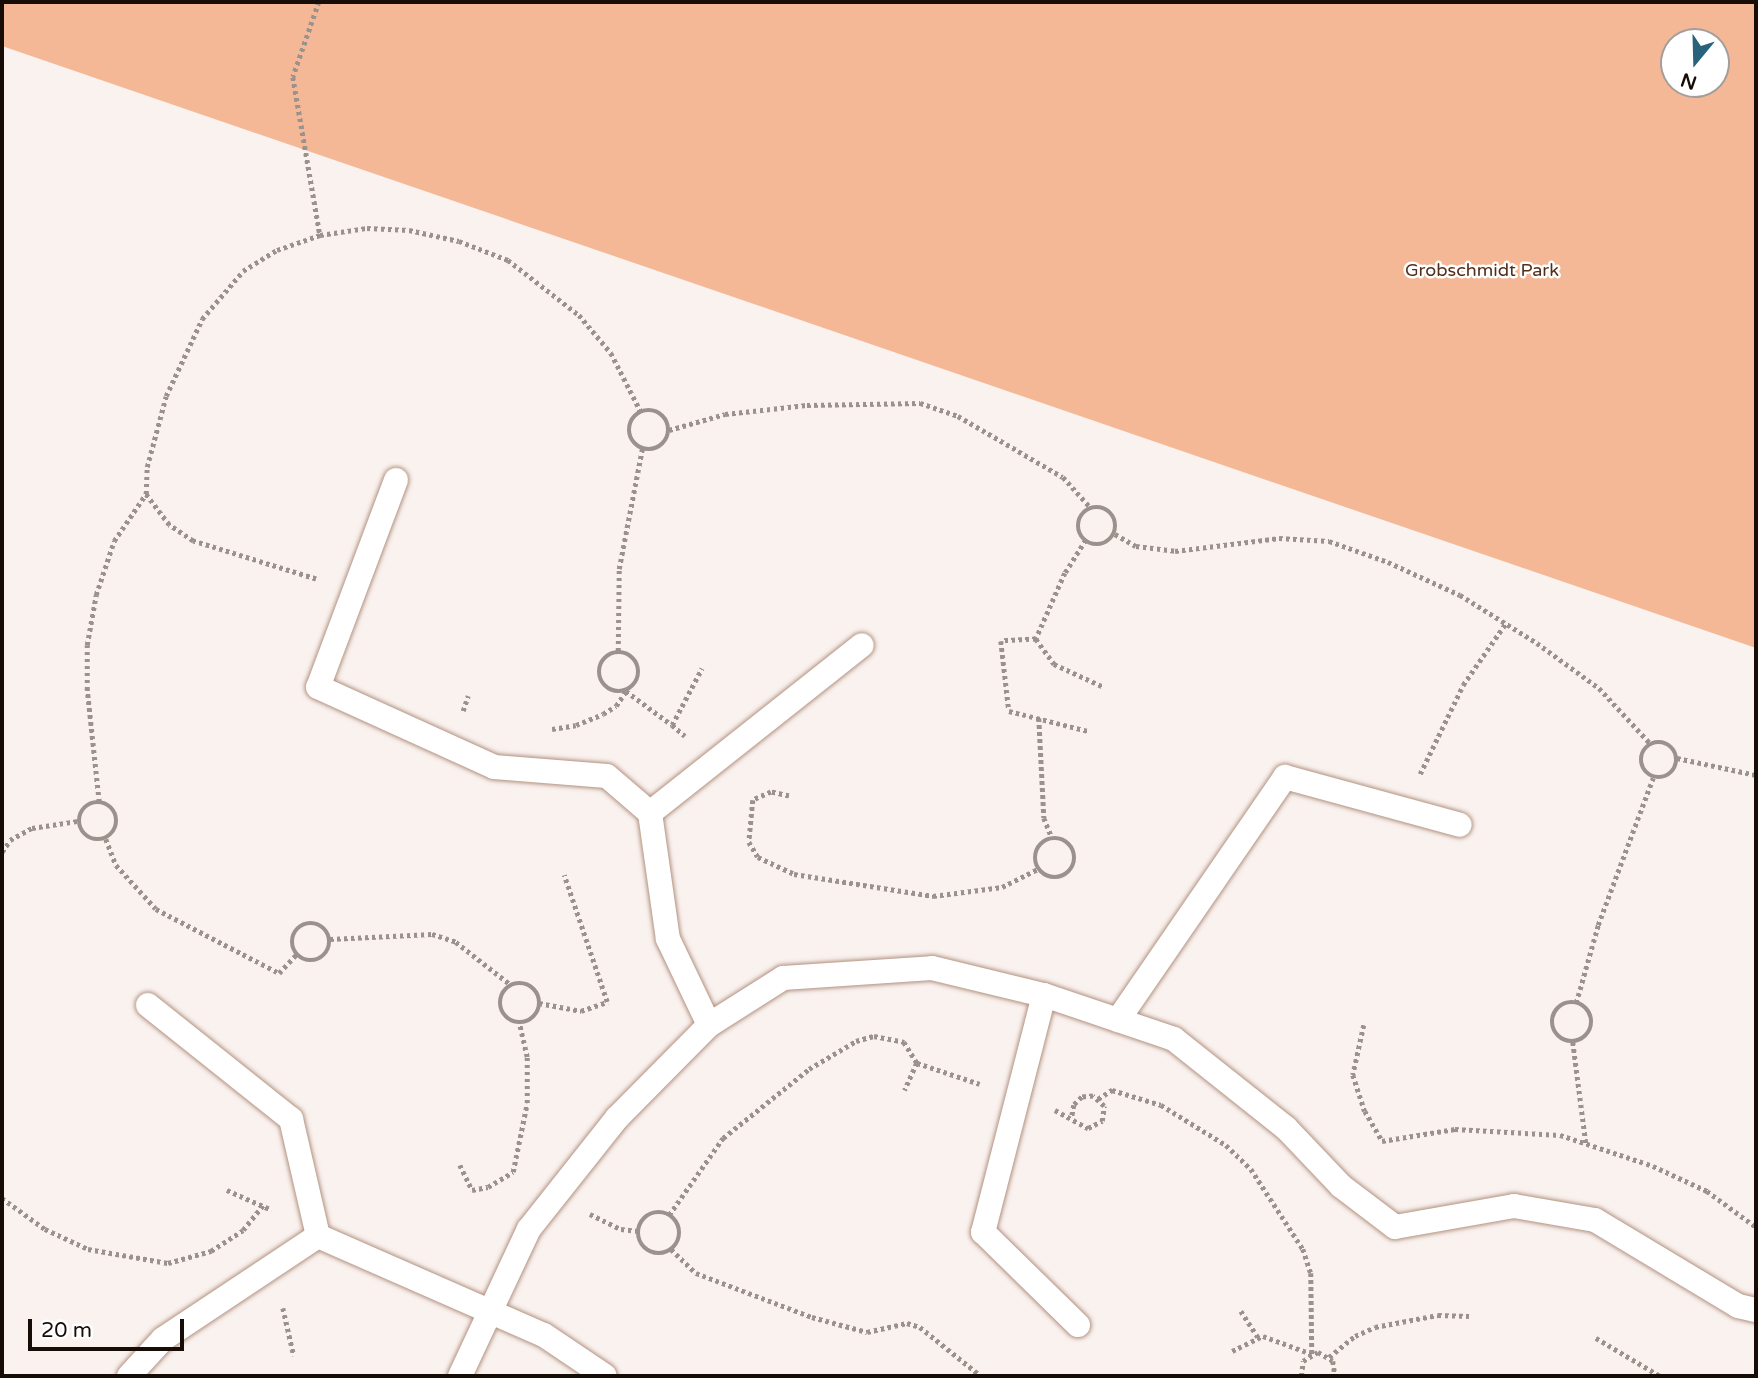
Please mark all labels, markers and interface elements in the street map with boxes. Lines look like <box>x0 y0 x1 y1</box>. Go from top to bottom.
north arrow <box>1660 28 1730 98</box>
text: N <box>1678 68 1700 94</box>
park label: Grobschmidt Park <box>1405 259 1559 281</box>
scale bar <box>32 1304 187 1348</box>
text: 20 m <box>41 1318 92 1343</box>

